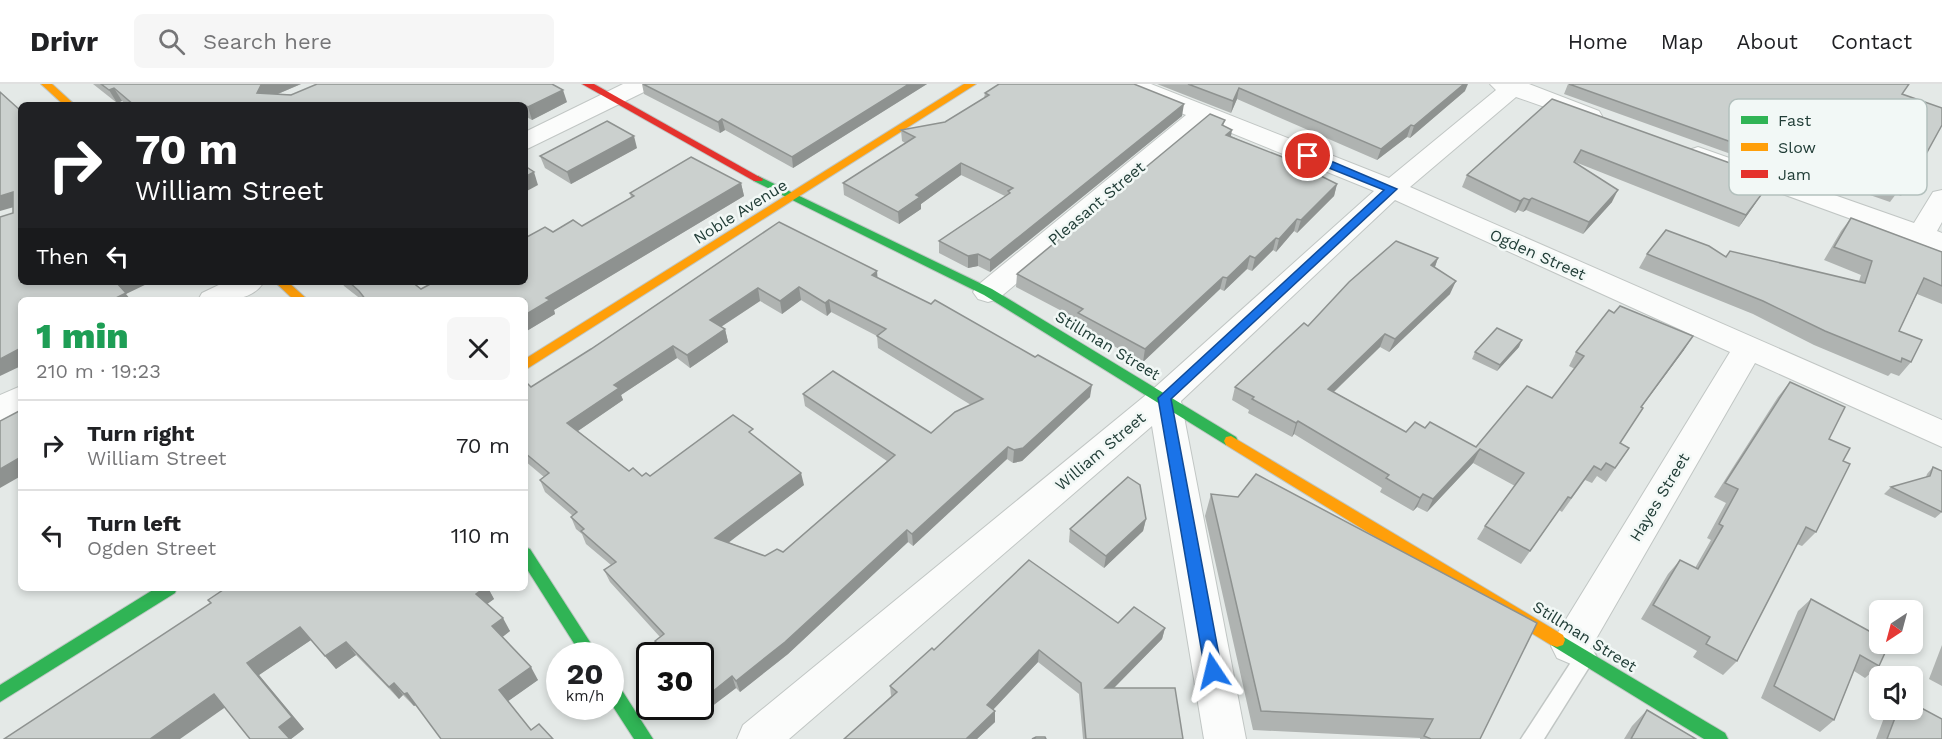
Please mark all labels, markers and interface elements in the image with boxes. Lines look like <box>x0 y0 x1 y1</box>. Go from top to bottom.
search box <box>134 14 554 68</box>
text: Drivr <box>30 25 98 58</box>
icon: search <box>155 25 188 58</box>
text: Search here <box>203 29 332 54</box>
text: Home <box>1568 29 1628 54</box>
text: Map <box>1661 29 1704 54</box>
text: About <box>1737 29 1798 54</box>
text: Contact <box>1831 29 1912 54</box>
legend <box>1729 99 1927 195</box>
text: Fast <box>1778 111 1811 130</box>
text: 70 m <box>135 125 238 174</box>
icon: right <box>36 126 114 204</box>
pin <box>1282 130 1333 181</box>
text: Slow <box>1778 138 1816 157</box>
icon: arrive <box>1291 139 1324 172</box>
street label: Pleasant Street <box>1044 157 1149 249</box>
text: Jam <box>1778 165 1811 184</box>
text: William Street <box>135 175 323 207</box>
street label: Noble Avenue <box>690 175 791 248</box>
street label: Ogden Street <box>1487 225 1589 284</box>
icon: left <box>101 240 134 273</box>
text: Then <box>36 244 89 269</box>
street label: Stillman Street <box>1052 307 1164 384</box>
text: 1 min <box>36 315 129 357</box>
button: close <box>447 317 510 380</box>
text: 210 m · 19:23 <box>36 359 161 383</box>
street label: William Street <box>1051 408 1149 495</box>
text: Turn right <box>87 421 194 446</box>
icon: right <box>36 429 69 462</box>
text: 70 m <box>456 433 510 458</box>
text: William Street <box>87 446 227 470</box>
street label: Hayes Street <box>1626 449 1693 545</box>
text: Turn left <box>87 511 181 536</box>
icon: left <box>36 519 69 552</box>
text: 110 m <box>451 523 510 548</box>
text: Ogden Street <box>87 536 216 560</box>
street label: Stillman Street <box>1529 597 1640 676</box>
north arrow <box>1869 600 1923 654</box>
map controls <box>1869 600 1923 720</box>
position arrow <box>1181 639 1245 703</box>
speed limit sign: 30 <box>636 642 714 720</box>
text: 20 <box>566 656 604 691</box>
button: sound <box>1869 666 1923 720</box>
text: km/h <box>566 687 604 705</box>

